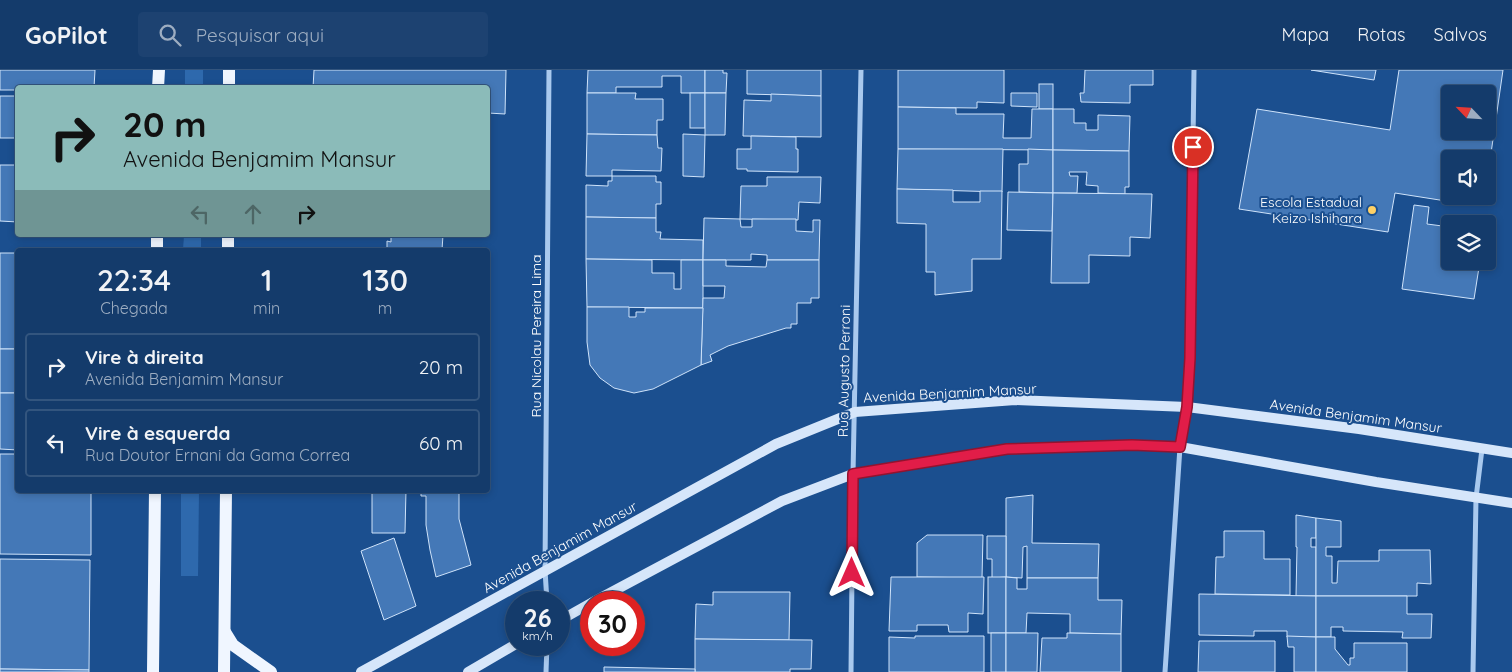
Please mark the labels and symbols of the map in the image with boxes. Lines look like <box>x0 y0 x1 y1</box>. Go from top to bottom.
north arrow <box>1441 85 1496 140</box>
pin <box>1172 126 1214 168</box>
place label: Escola Estadual Keizo Ishihara <box>1260 193 1362 227</box>
marker: Escola Estadual Keizo Ishihara <box>1366 204 1378 216</box>
street label: Rua Nicolau Pereira Lima <box>527 254 545 418</box>
street label: Rua Augusto Perroni <box>834 305 854 437</box>
street label: Avenida Benjamim Mansur <box>863 379 1038 407</box>
street label: Avenida Benjamim Mansur <box>1269 395 1444 437</box>
street label: Avenida Benjamim Mansur <box>480 497 641 597</box>
position arrow <box>825 546 877 598</box>
speed limit sign: 30 <box>580 591 645 656</box>

